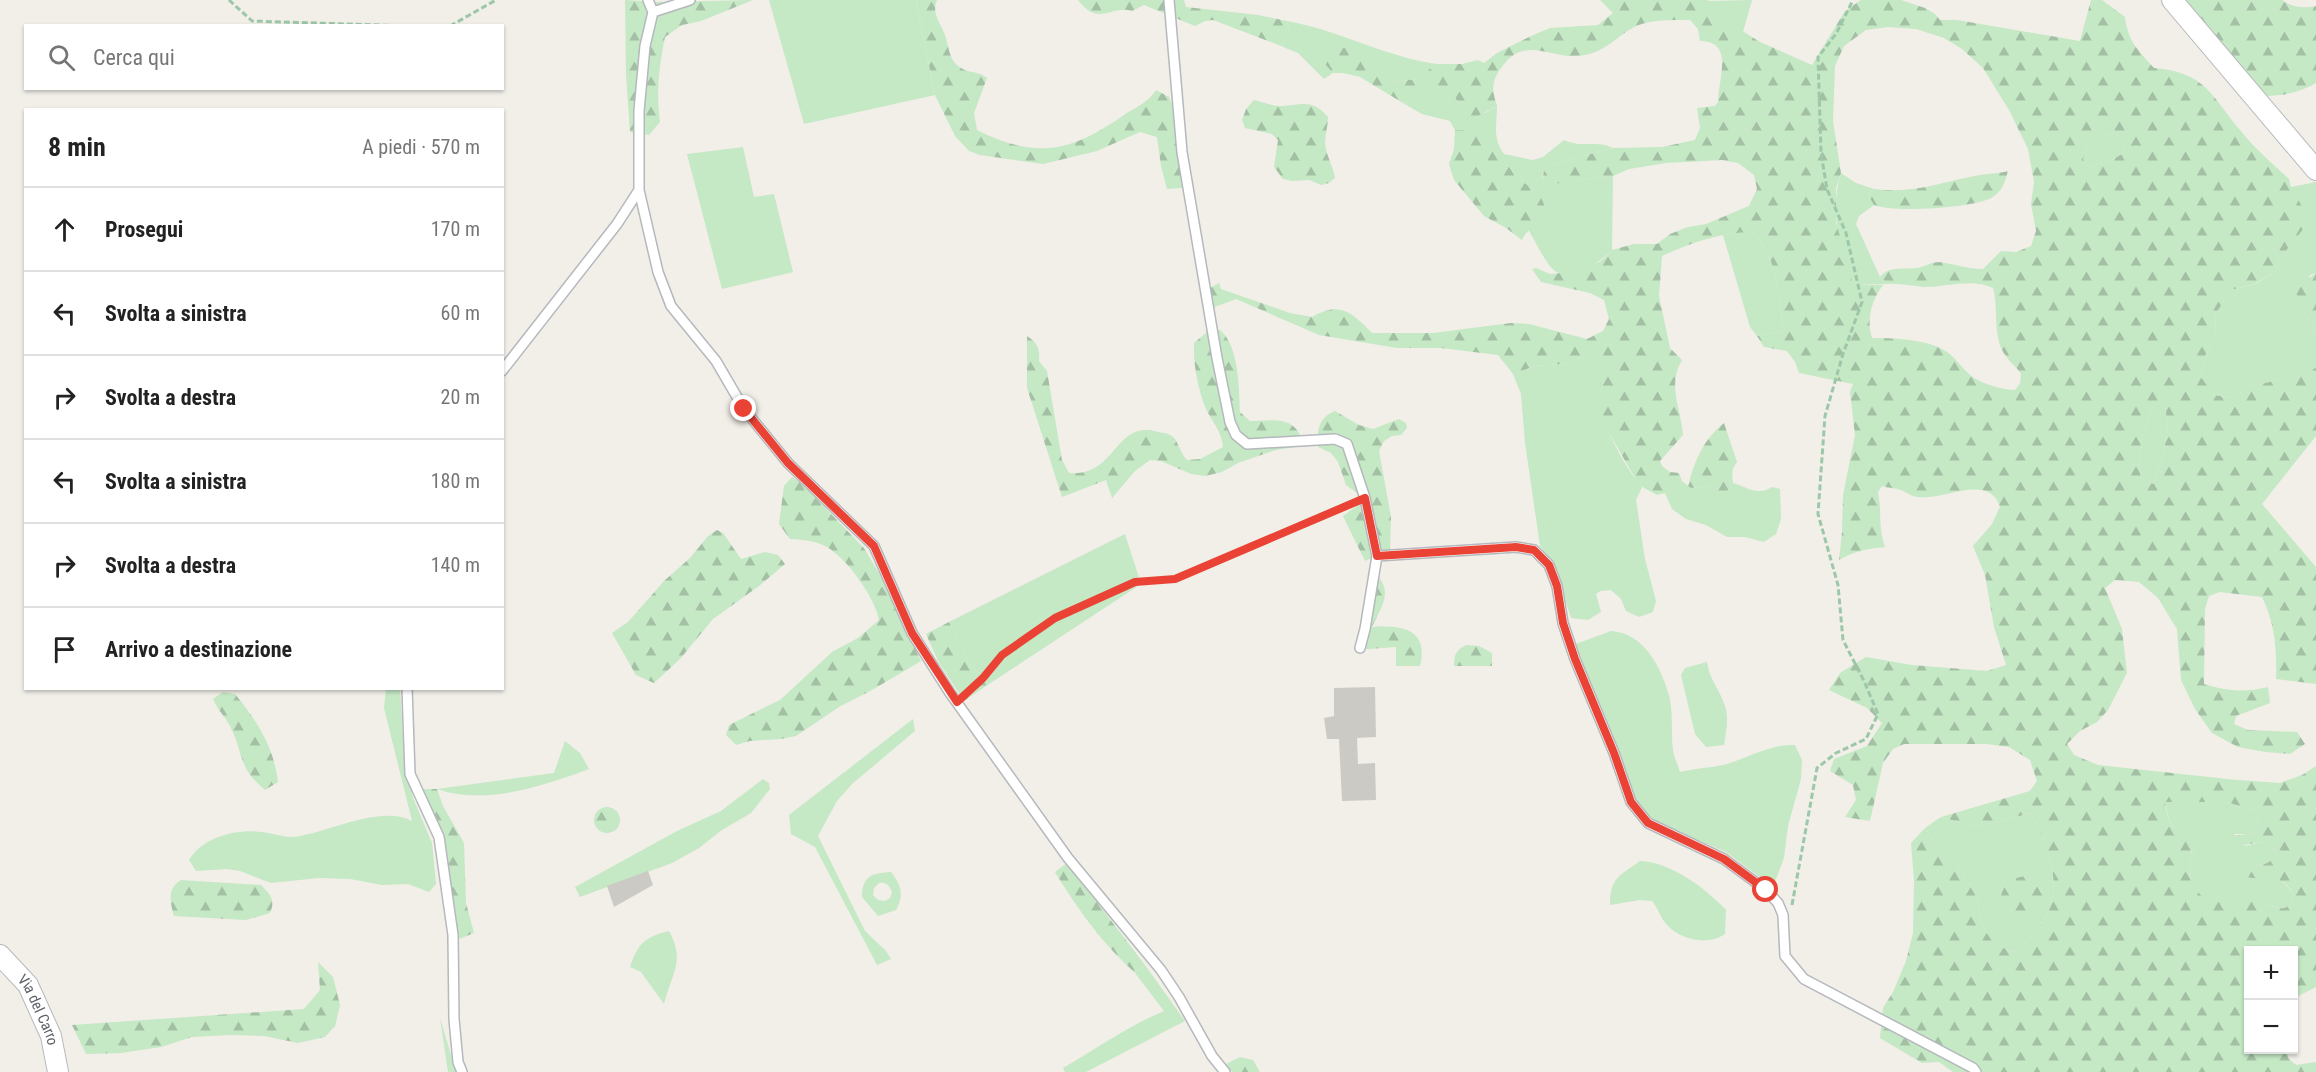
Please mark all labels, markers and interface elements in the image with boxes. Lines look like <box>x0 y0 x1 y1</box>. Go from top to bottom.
search box <box>24 24 504 90</box>
icon: search <box>45 41 78 74</box>
text: Cerca qui <box>93 45 175 70</box>
text: 8 min <box>48 132 106 162</box>
text: A piedi · 570 m <box>362 135 480 159</box>
icon: ahead <box>48 213 81 246</box>
text: Prosegui <box>105 217 183 242</box>
text: 170 m <box>431 217 480 241</box>
icon: left <box>48 297 81 330</box>
text: Svolta a sinistra <box>105 301 247 326</box>
text: 60 m <box>441 301 480 325</box>
icon: right <box>48 381 81 414</box>
text: Svolta a destra <box>105 385 236 410</box>
text: 20 m <box>441 385 480 409</box>
route end <box>730 395 756 421</box>
icon: left <box>48 465 81 498</box>
text: Svolta a sinistra <box>105 469 247 494</box>
text: 180 m <box>431 469 480 493</box>
icon: right <box>48 549 81 582</box>
text: Svolta a destra <box>105 553 236 578</box>
text: 140 m <box>431 553 480 577</box>
icon: arrive <box>48 633 81 666</box>
text: Arrivo a destinazione <box>105 637 292 662</box>
route start <box>1752 876 1778 902</box>
map controls <box>2244 946 2298 1054</box>
button: + <box>2244 946 2298 1000</box>
street label: Via del Carro <box>14 971 62 1047</box>
button: − <box>2244 1000 2298 1054</box>

